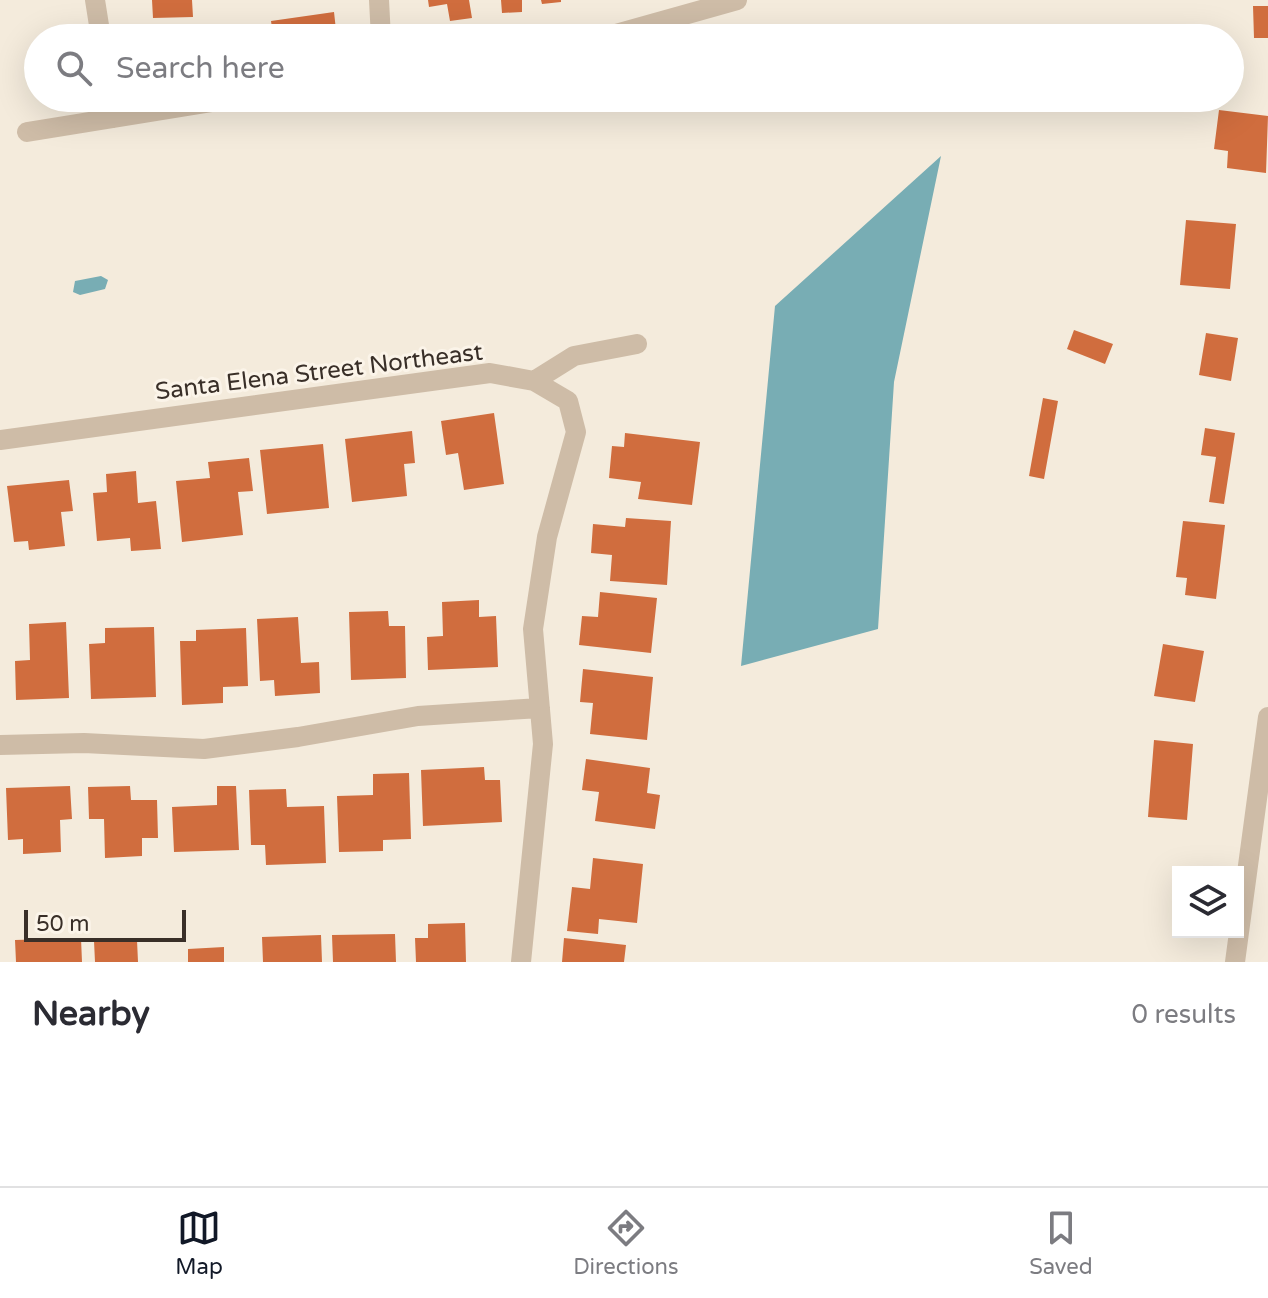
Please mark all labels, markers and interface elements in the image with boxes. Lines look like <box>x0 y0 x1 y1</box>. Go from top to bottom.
search box <box>24 24 1244 112</box>
icon: search <box>52 46 96 90</box>
text: Search here <box>116 50 285 87</box>
street label: Santa Elena Street Northeast <box>154 338 484 406</box>
map controls <box>1172 866 1244 938</box>
button: layers <box>1172 866 1244 938</box>
scale bar <box>24 906 186 942</box>
text: 50 m <box>36 911 90 937</box>
text: Nearby <box>32 994 150 1035</box>
text: 0 results <box>1131 999 1236 1030</box>
tab: Map <box>175 1206 223 1280</box>
tab: Directions <box>573 1206 679 1280</box>
tab: Saved <box>1029 1206 1093 1280</box>

